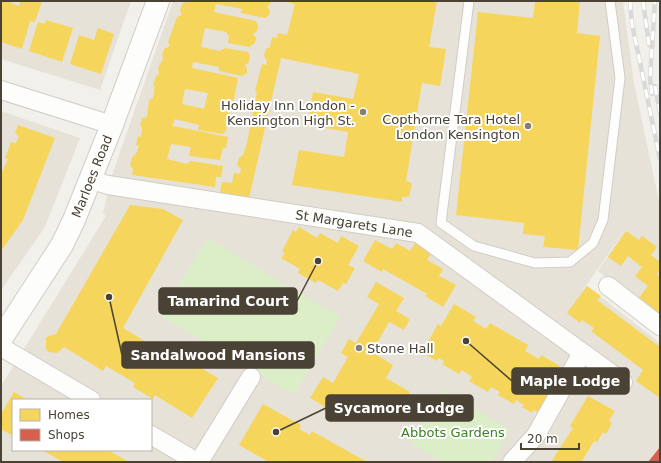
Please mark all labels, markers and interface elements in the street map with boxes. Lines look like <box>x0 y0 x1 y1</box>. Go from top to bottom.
place label: Holiday Inn London - Kensington High St. <box>221 98 355 128</box>
marker: Holiday Inn London - Kensington High St. <box>358 107 368 117</box>
place label: Copthorne Tara Hotel London Kensington <box>382 112 520 142</box>
marker: Copthorne Tara Hotel London Kensington <box>523 121 533 131</box>
street label: Marloes Road <box>69 133 115 220</box>
street label: St Margarets Lane <box>294 207 414 240</box>
callout: Tamarind Court <box>159 288 297 314</box>
text: Tamarind Court <box>167 293 289 309</box>
place label: Stone Hall <box>367 341 434 356</box>
callout: Sandalwood Mansions <box>122 342 314 368</box>
marker: Stone Hall <box>354 343 364 353</box>
text: Sandalwood Mansions <box>130 347 306 363</box>
callout: Maple Lodge <box>512 368 629 394</box>
text: Maple Lodge <box>520 373 620 389</box>
callout: Sycamore Lodge <box>326 395 473 421</box>
legend <box>12 399 152 451</box>
text: Sycamore Lodge <box>334 400 464 416</box>
text: Homes <box>48 408 90 422</box>
park label: Abbots Gardens <box>401 425 505 440</box>
scale bar <box>521 425 579 451</box>
text: Shops <box>48 428 84 442</box>
text: 20 m <box>527 432 558 446</box>

